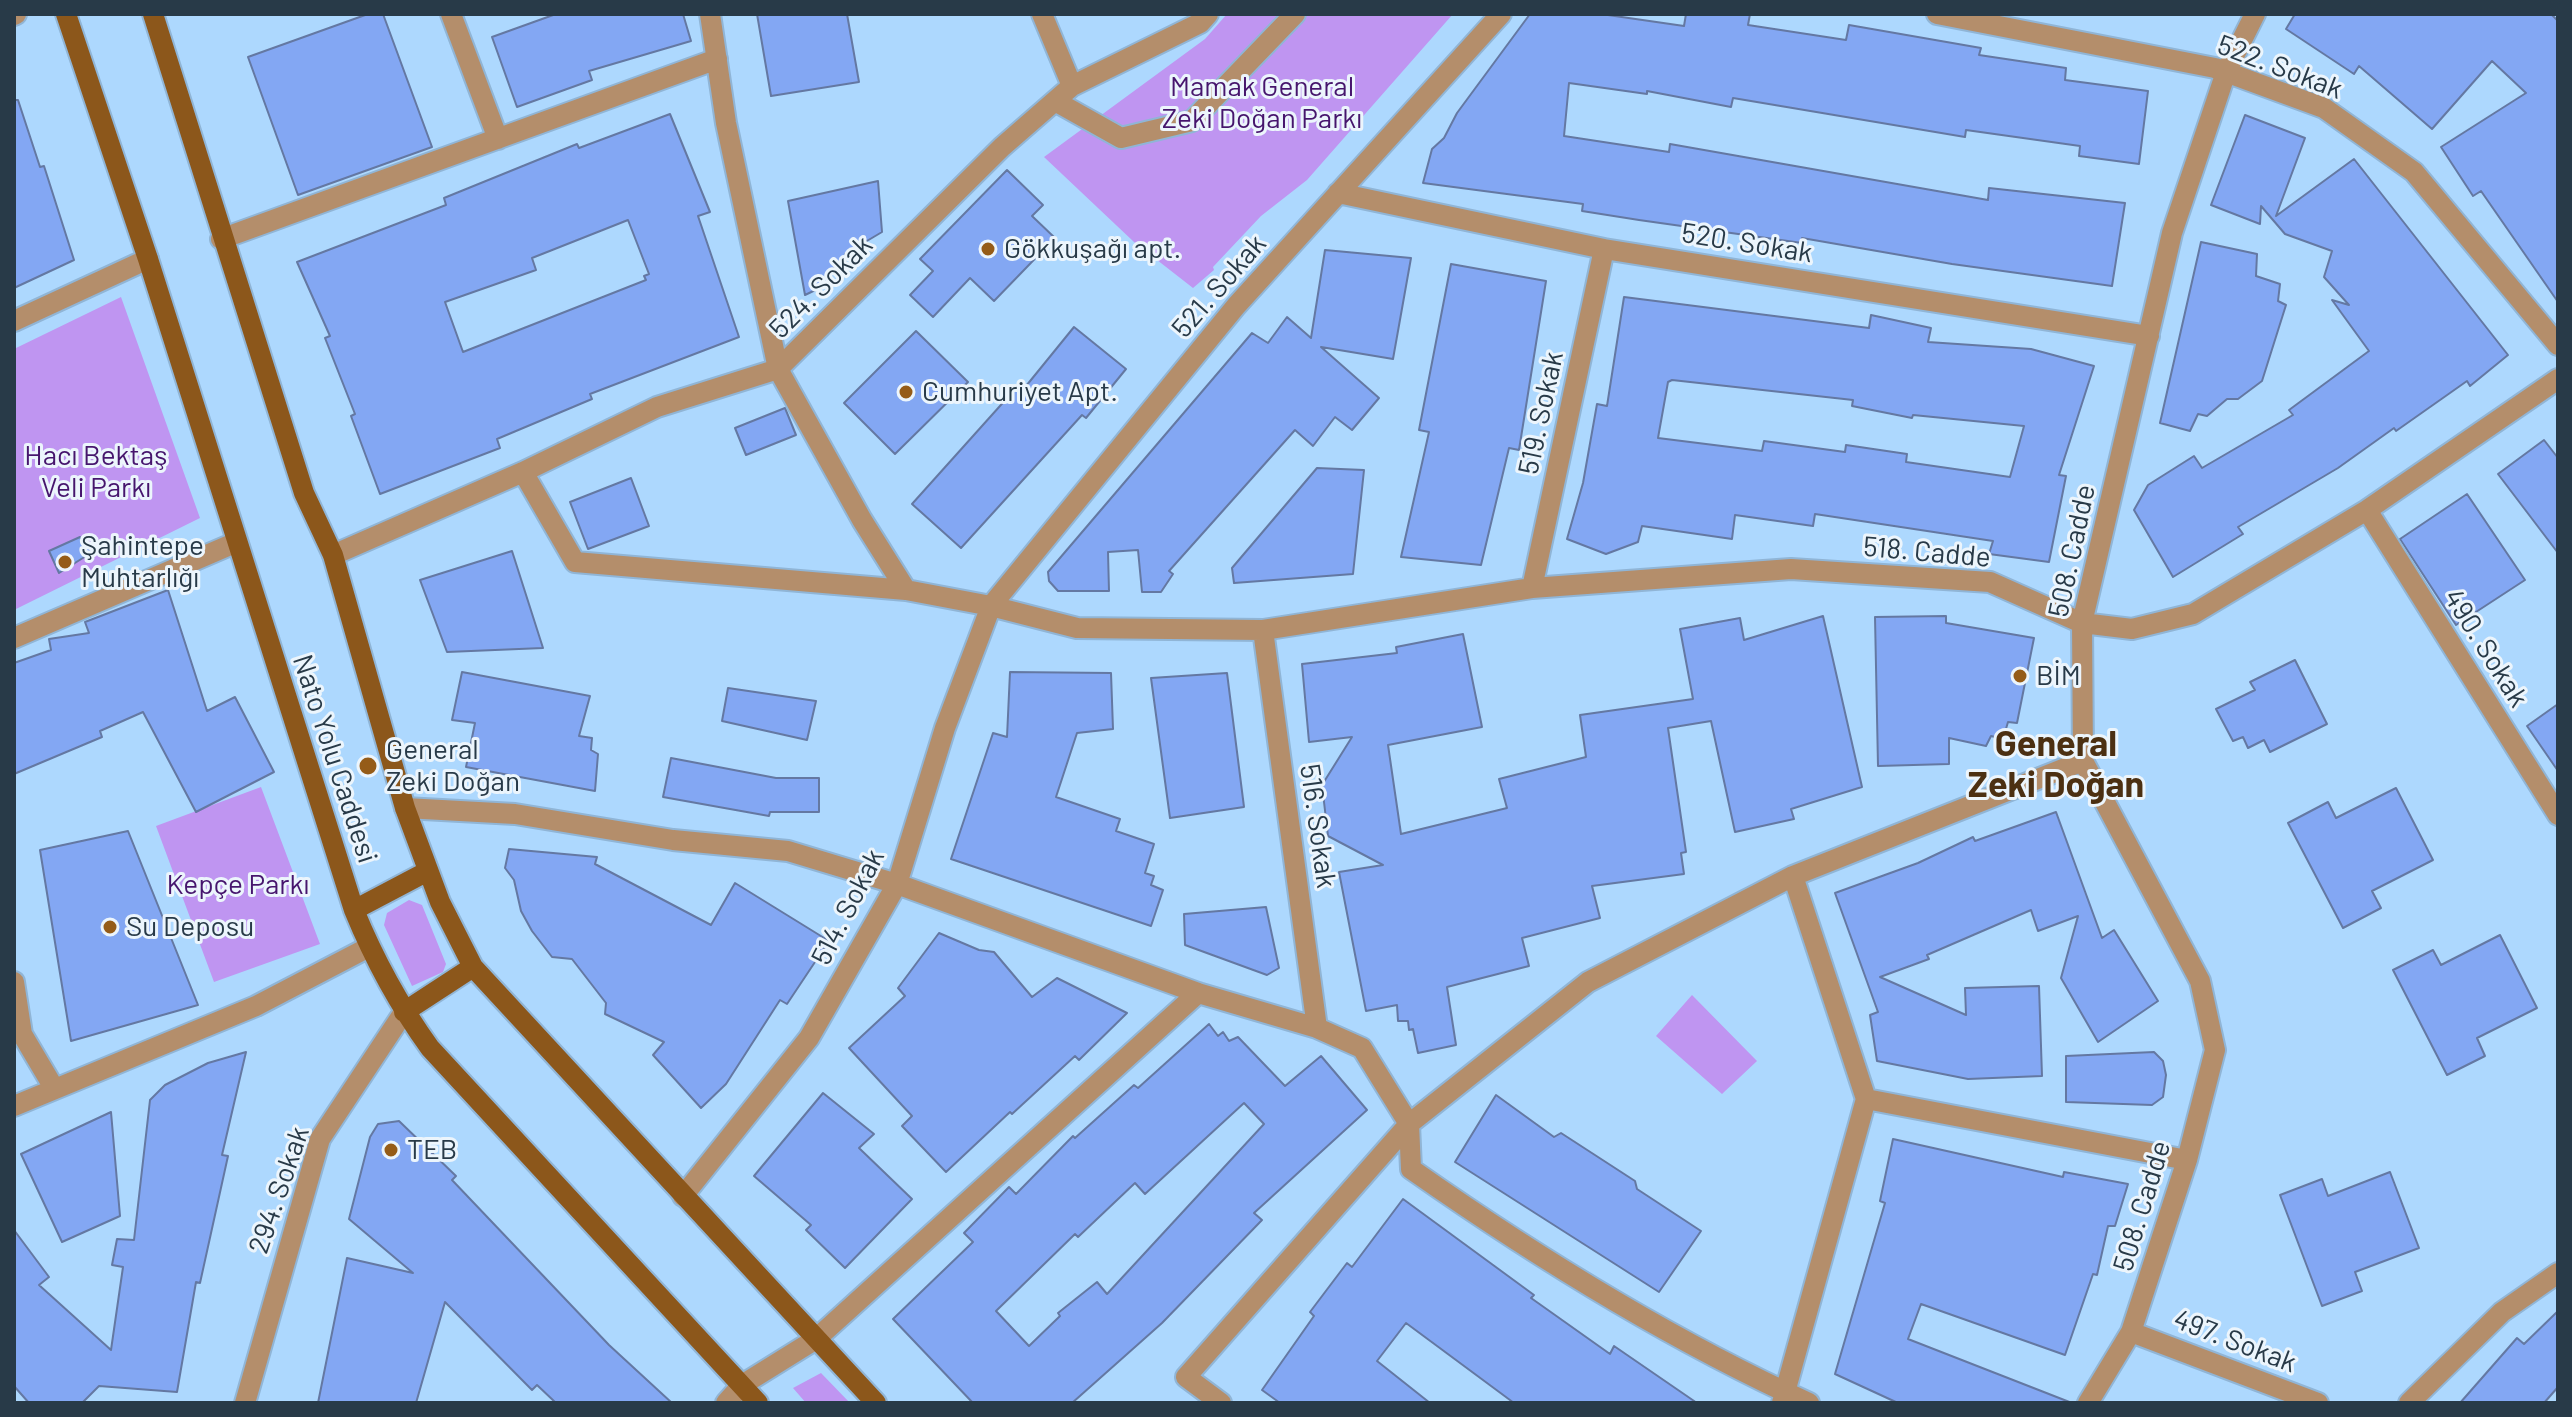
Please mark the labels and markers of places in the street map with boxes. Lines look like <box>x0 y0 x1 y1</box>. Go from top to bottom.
place label: Gökkuşağı apt. <box>1004 232 1181 266</box>
marker: Gökkuşağı apt. <box>979 240 997 258</box>
place label: Cumhuriyet Apt. <box>922 375 1118 409</box>
marker: Cumhuriyet Apt. <box>897 383 915 401</box>
place label: Şahintepe Muhtarlığı <box>81 529 204 595</box>
marker: Şahintepe Muhtarlığı <box>56 553 74 571</box>
place label: BİM <box>2036 659 2081 693</box>
marker: BİM <box>2011 667 2029 685</box>
place label: General Zeki Doğan <box>386 733 520 799</box>
marker: General Zeki Doğan <box>357 755 379 777</box>
place label: Su Deposu <box>126 910 254 944</box>
marker: Su Deposu <box>101 918 119 936</box>
place label: TEB <box>407 1133 457 1167</box>
marker: TEB <box>382 1141 400 1159</box>

